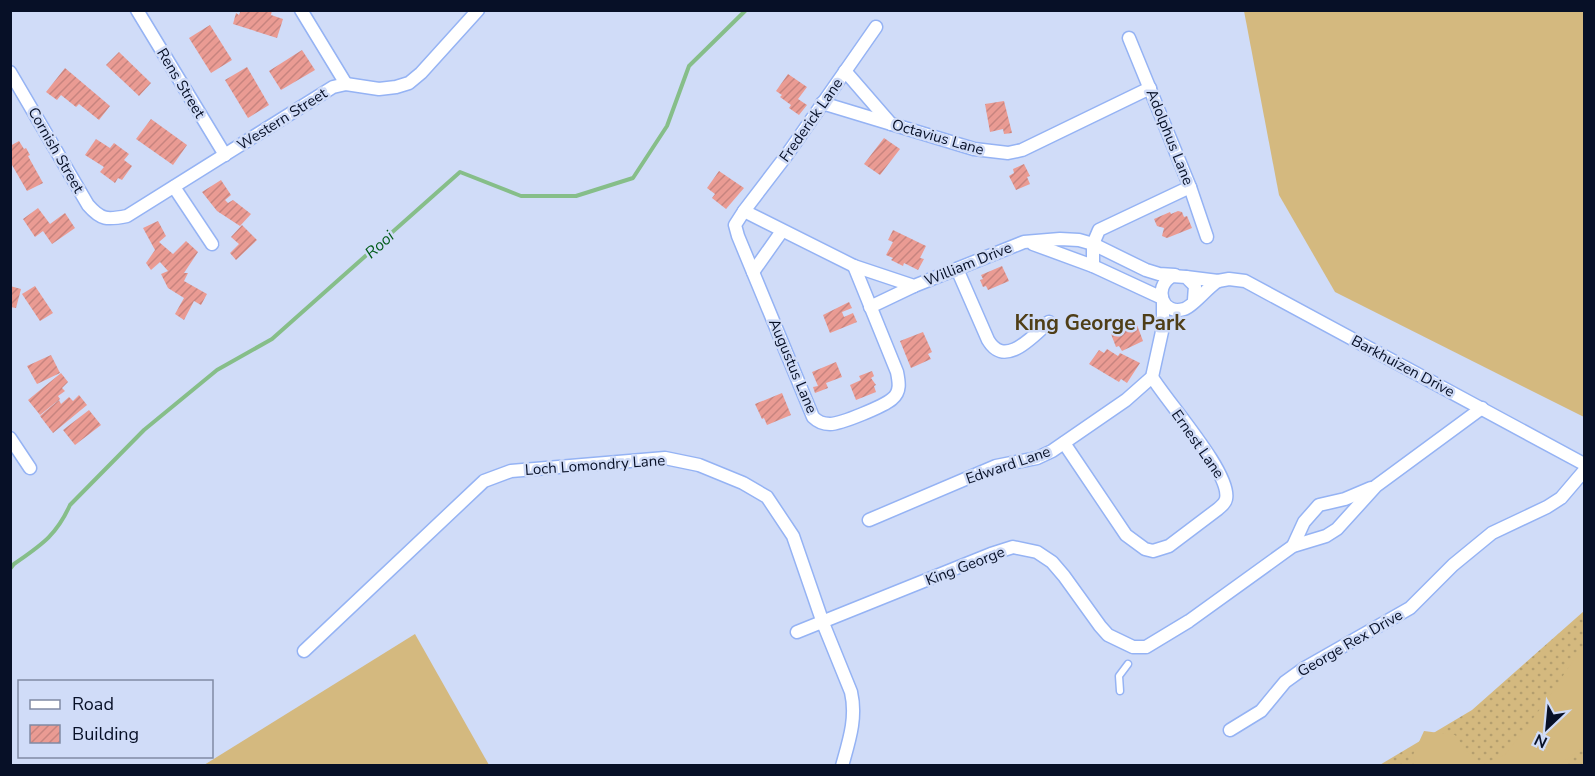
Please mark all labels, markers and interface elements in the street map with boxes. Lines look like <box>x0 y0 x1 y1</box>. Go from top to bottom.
street label: Rens Street <box>152 44 210 122</box>
street label: Frederick Lane <box>775 74 847 166</box>
street label: Western Street <box>233 83 331 155</box>
street label: Adolphus Lane <box>1142 86 1198 188</box>
street label: Cornish Street <box>23 104 89 197</box>
street label: Octavius Lane <box>890 114 986 160</box>
water label: Rooi <box>360 226 399 264</box>
street label: William Drive <box>921 237 1015 291</box>
district label: King George Park <box>1015 309 1186 337</box>
street label: Augustus Lane <box>764 316 822 416</box>
street label: Barkhuizen Drive <box>1348 330 1458 402</box>
street label: Ernest Lane <box>1167 406 1229 482</box>
street label: Edward Lane <box>963 441 1053 489</box>
street label: Loch Lomondry Lane <box>524 450 666 480</box>
street label: King George <box>923 542 1007 590</box>
street label: George Rex Drive <box>1294 605 1406 681</box>
legend <box>18 680 213 758</box>
text: Road <box>72 692 114 716</box>
north arrow <box>1517 698 1577 758</box>
text: Building <box>72 722 139 746</box>
text: N <box>1531 728 1551 753</box>

